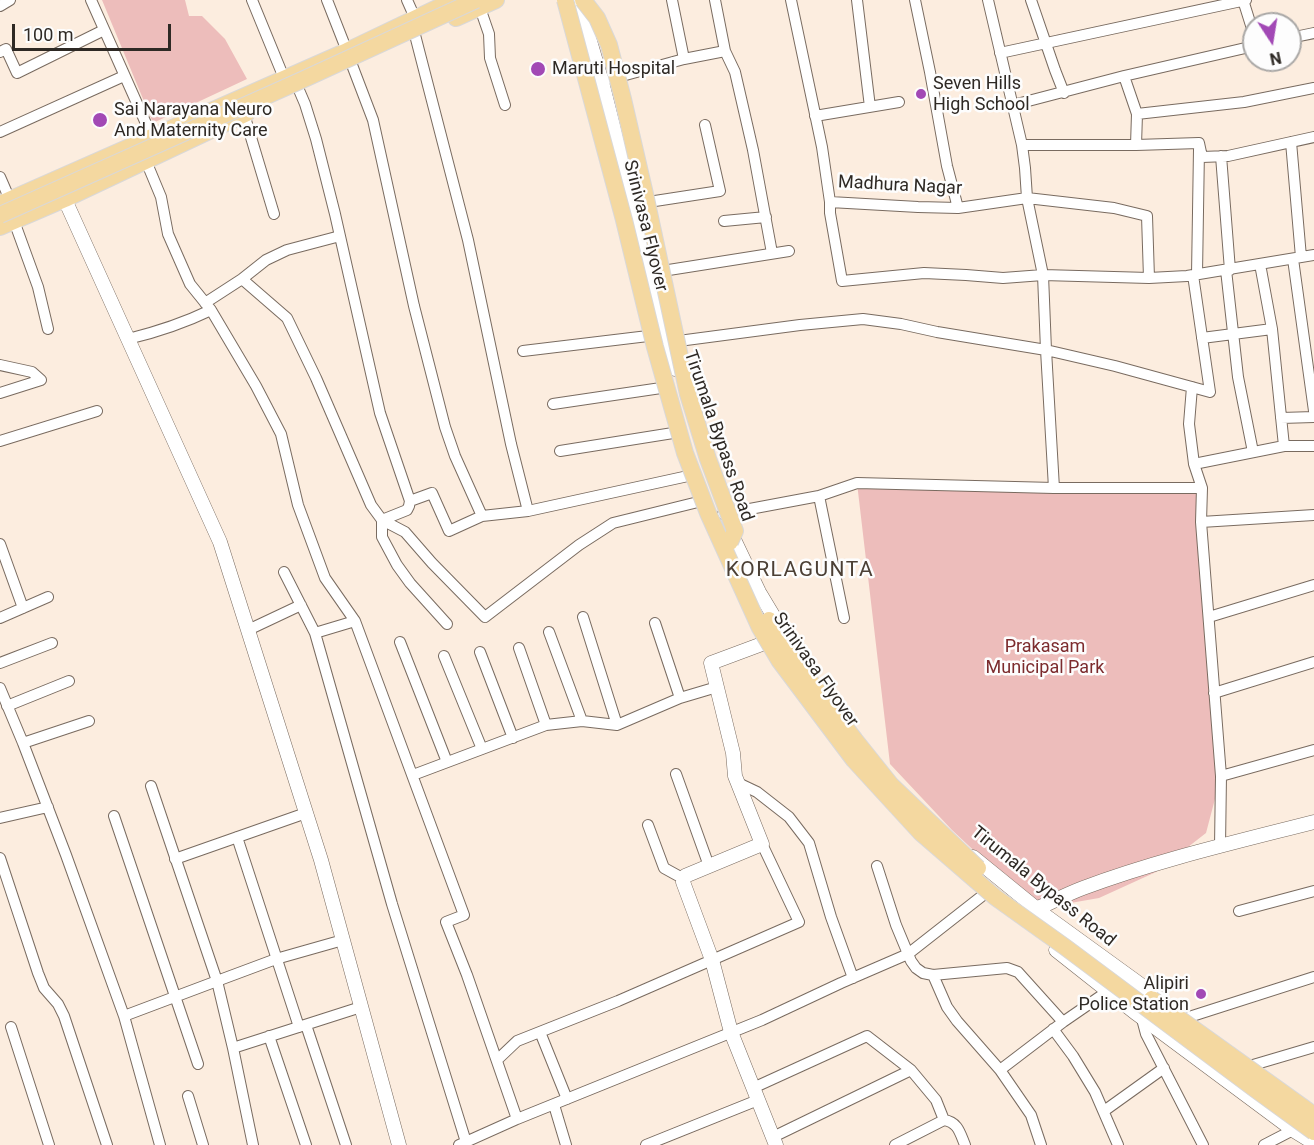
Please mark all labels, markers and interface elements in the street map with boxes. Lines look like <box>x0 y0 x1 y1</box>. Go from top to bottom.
scale bar <box>15 12 174 50</box>
north arrow <box>1242 12 1302 72</box>
text: 100 m <box>23 24 74 45</box>
text: N <box>1268 48 1283 69</box>
place label: Maruti Hospital <box>552 58 675 80</box>
marker: Maruti Hospital <box>529 60 547 78</box>
place label: Seven Hills High School <box>933 73 1030 116</box>
marker: Seven Hills High School <box>914 87 928 101</box>
place label: Sai Narayana Neuro And Maternity Care <box>114 99 272 142</box>
marker: Sai Narayana Neuro And Maternity Care <box>91 111 109 129</box>
street label: Srinivasa Flyover <box>618 158 672 294</box>
street label: Madhura Nagar <box>837 172 963 200</box>
street label: Tirumala Bypass Road <box>679 348 757 524</box>
district label: KORLAGUNTA <box>726 558 874 584</box>
street label: Srinivasa Flyover <box>768 609 862 731</box>
park label: Prakasam Municipal Park <box>986 636 1104 678</box>
street label: Tirumala Bypass Road <box>967 822 1119 952</box>
place label: Alipiri Police Station <box>1078 973 1189 1016</box>
marker: Alipiri Police Station <box>1194 987 1208 1001</box>

